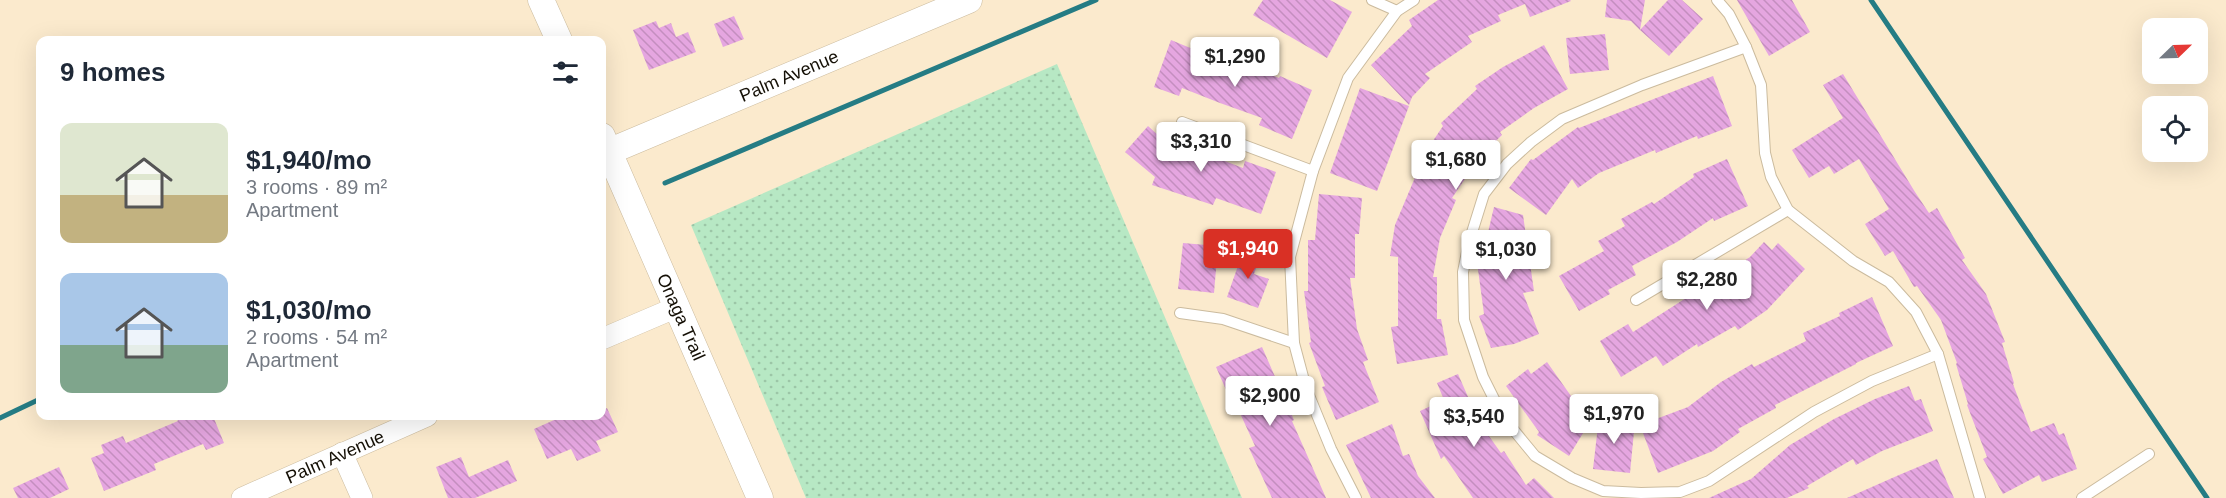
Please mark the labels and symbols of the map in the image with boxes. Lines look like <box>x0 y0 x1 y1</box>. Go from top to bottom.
north arrow <box>2142 18 2208 84</box>
pin: $1,290 <box>1186 37 1284 88</box>
street label: Palm Avenue <box>736 46 842 106</box>
pin: $3,310 <box>1152 122 1250 173</box>
pin: $1,680 <box>1407 140 1505 191</box>
pin: $1,940 <box>1199 229 1297 280</box>
pin: $1,030 <box>1457 230 1555 281</box>
pin: $2,280 <box>1658 260 1756 311</box>
street label: Onaga Trail <box>653 270 709 364</box>
pin: $2,900 <box>1221 376 1319 427</box>
pin: $1,970 <box>1565 394 1663 445</box>
pin: $3,540 <box>1425 397 1523 448</box>
street label: Palm Avenue <box>283 426 387 488</box>

